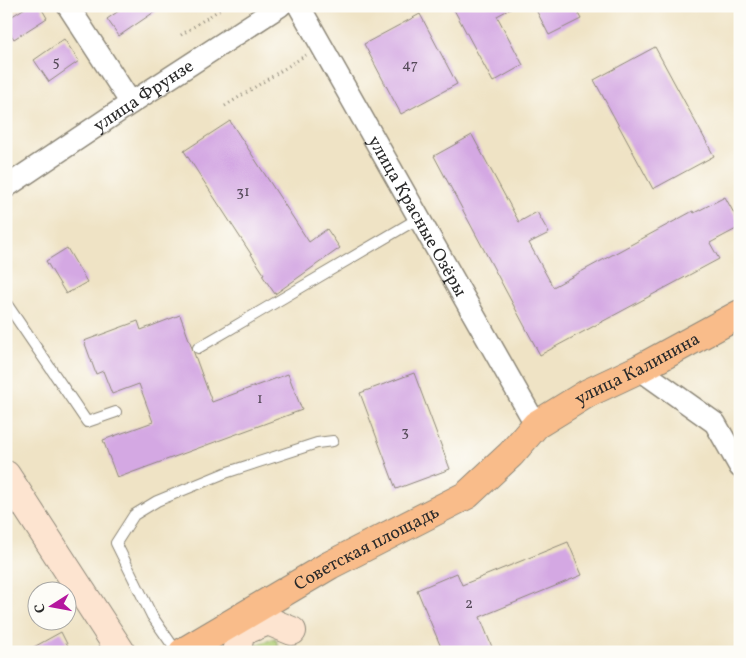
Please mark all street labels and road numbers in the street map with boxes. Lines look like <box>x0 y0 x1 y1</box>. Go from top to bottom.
street label: улица Фрунзе <box>89 54 199 139</box>
street label: улица Красные Озёры <box>361 131 472 302</box>
street label: улица Калинина <box>570 327 705 412</box>
street label: Советская площадь <box>290 500 444 598</box>

